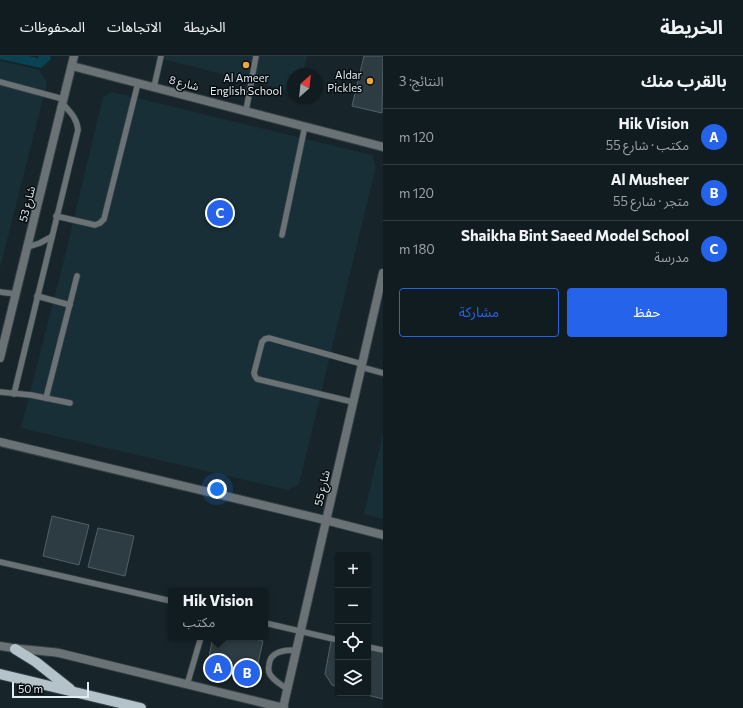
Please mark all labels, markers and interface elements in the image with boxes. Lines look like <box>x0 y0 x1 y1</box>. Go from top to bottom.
text: الخريطة <box>660 15 723 38</box>
text: المحفوظات <box>20 18 85 35</box>
text: الاتجاهات <box>107 18 162 35</box>
text: الخريطة <box>184 18 226 35</box>
marker: Al Ameer English School <box>241 60 251 70</box>
north arrow <box>287 68 323 104</box>
place label: Aldar Pickles <box>327 68 363 94</box>
text: بالقرب منك <box>641 70 727 91</box>
place label: Al Ameer English School <box>210 71 282 97</box>
street label: شارع 8 <box>167 72 201 95</box>
text: النتائج: 3 <box>399 73 443 89</box>
marker: Aldar Pickles <box>365 76 375 86</box>
text: Hik Vision <box>618 114 689 132</box>
text: 120 m <box>399 129 434 145</box>
text: A <box>709 129 719 145</box>
text: مكتب · شارع 55 <box>606 137 689 153</box>
text: Al Musheer <box>611 170 689 188</box>
street label: شارع 53 <box>16 184 39 223</box>
text: 120 m <box>399 185 434 201</box>
text: B <box>710 185 718 201</box>
text: متجر · شارع 55 <box>613 193 689 209</box>
pin: C <box>207 198 233 228</box>
text: Shaikha Bint Saeed Model School <box>461 226 689 244</box>
text: 180 m <box>399 241 435 257</box>
text: C <box>710 241 718 257</box>
text: مدرسة <box>654 249 689 265</box>
button: مشاركة <box>399 288 559 337</box>
button: حفظ <box>567 288 727 337</box>
street label: شارع 55 <box>311 468 334 507</box>
your location <box>207 479 227 499</box>
map controls <box>335 552 371 696</box>
button: + <box>335 552 371 588</box>
popup <box>168 588 268 640</box>
button: − <box>335 588 371 624</box>
text: Hik Vision <box>183 591 253 609</box>
text: مكتب <box>183 614 215 630</box>
button: locate <box>335 624 371 660</box>
pin: A <box>205 653 231 683</box>
pin: B <box>234 658 260 688</box>
button: layers <box>335 660 371 696</box>
scale bar <box>12 680 89 699</box>
text: 50 m <box>18 682 43 695</box>

